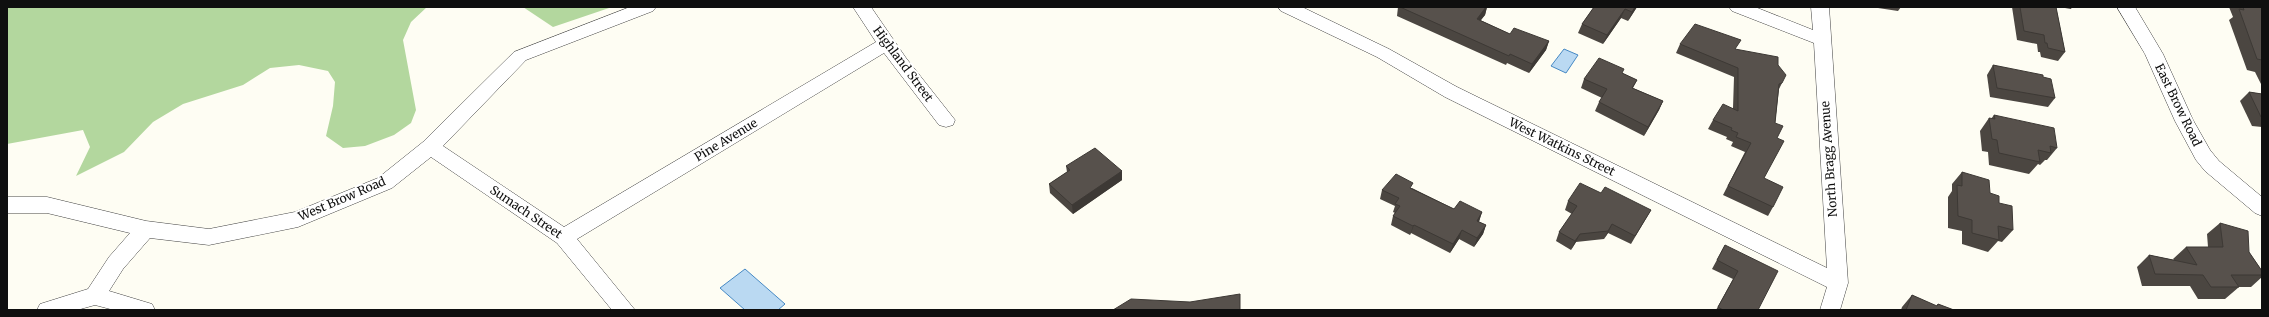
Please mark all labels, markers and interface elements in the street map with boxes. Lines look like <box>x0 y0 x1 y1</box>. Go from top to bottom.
street label: Highland Street <box>870 23 937 105</box>
street label: East Brow Road <box>2152 61 2205 149</box>
street label: North Bragg Avenue <box>1817 101 1840 217</box>
street label: West Watkins Street <box>1506 114 1618 179</box>
street label: Pine Avenue <box>692 115 760 164</box>
street label: West Brow Road <box>295 173 388 224</box>
street label: Sumach Street <box>487 182 565 241</box>

